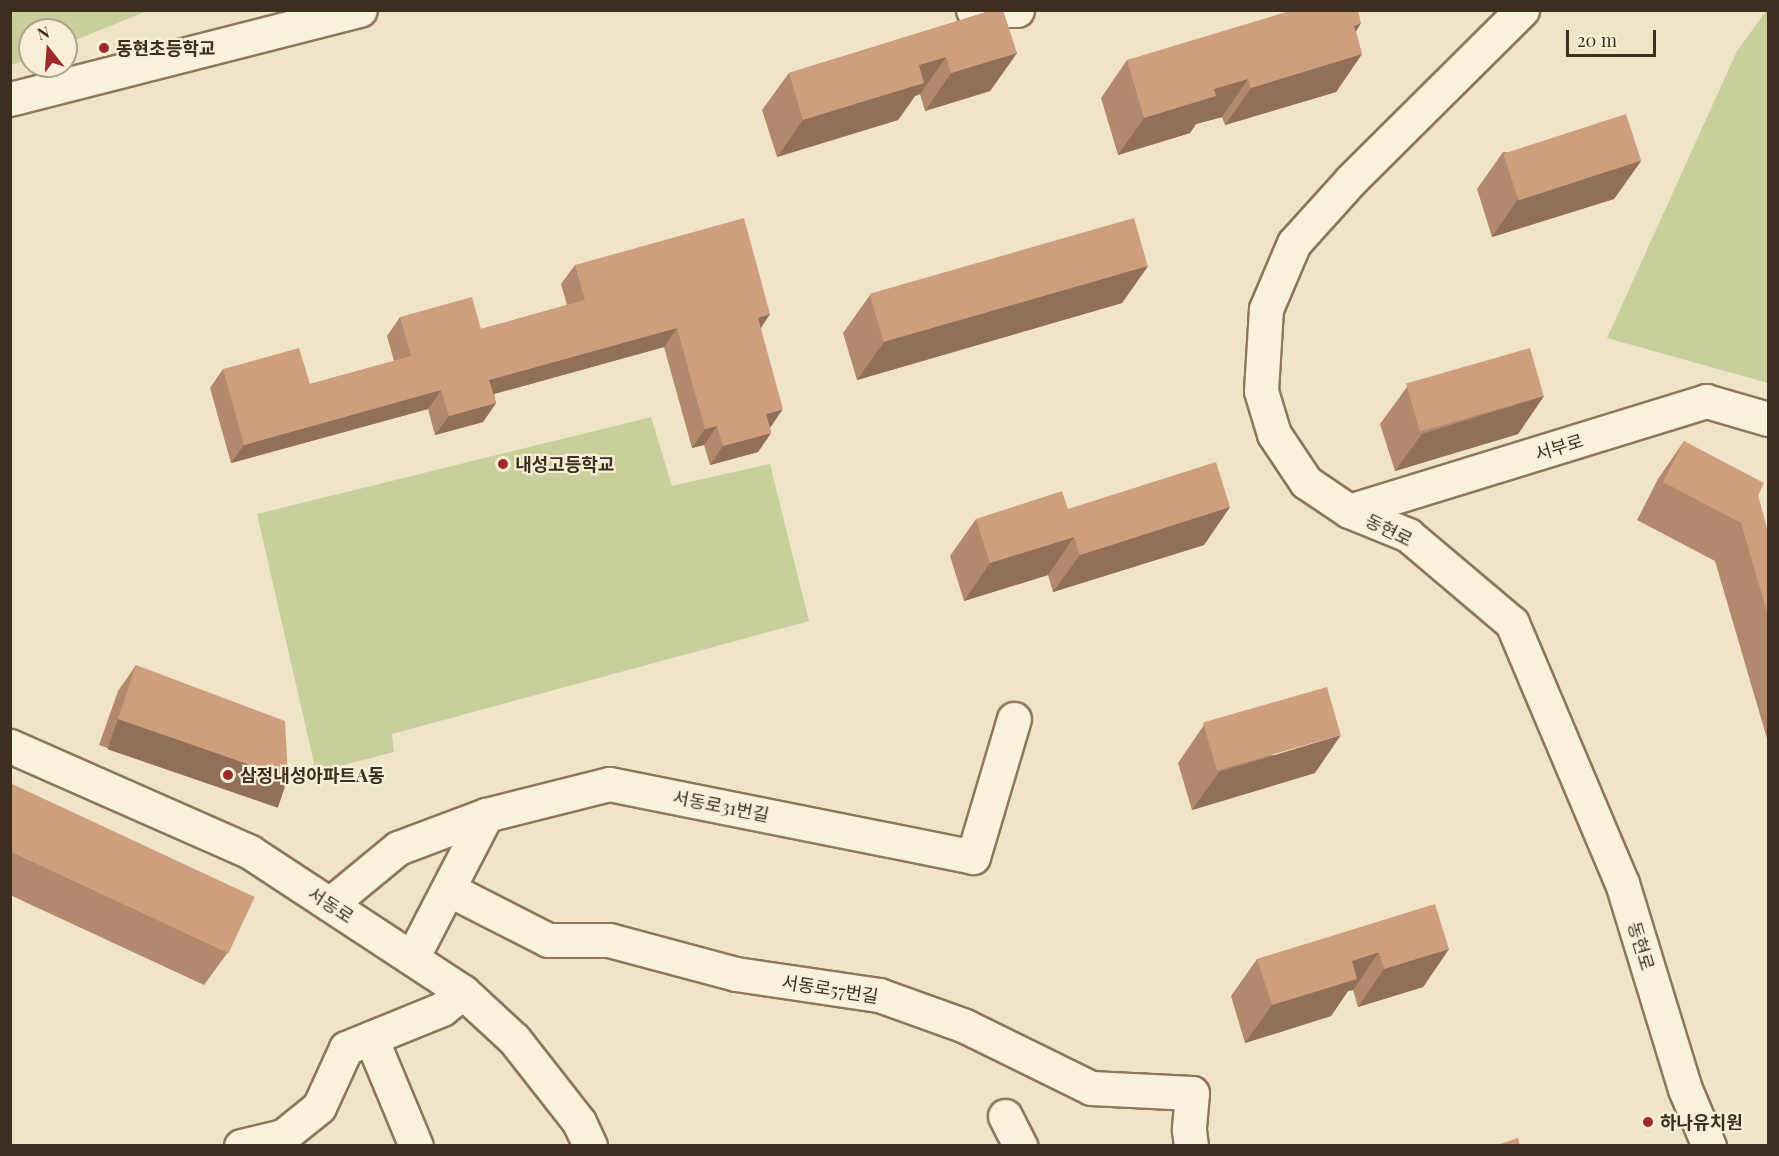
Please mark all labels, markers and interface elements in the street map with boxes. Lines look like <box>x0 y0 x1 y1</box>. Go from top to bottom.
north arrow <box>18 18 78 78</box>
scale bar <box>1569 18 1659 56</box>
text: N <box>35 20 52 44</box>
text: 20 m <box>1577 28 1617 52</box>
place label: 동현초등학교 <box>116 37 215 59</box>
marker: 동현초등학교 <box>97 41 111 55</box>
street label: 서부로 <box>1532 429 1586 465</box>
place label: 내성고등학교 <box>515 453 614 475</box>
marker: 내성고등학교 <box>496 457 510 471</box>
street label: 동현로 <box>1362 509 1416 551</box>
place label: 삼정내성아파트A동 <box>240 764 384 786</box>
marker: 삼정내성아파트A동 <box>221 768 235 782</box>
street label: 서동로31번길 <box>671 786 771 826</box>
street label: 서동로 <box>304 882 358 928</box>
street label: 동현로 <box>1623 919 1659 973</box>
street label: 서동로57번길 <box>780 971 880 1007</box>
place label: 하나유치원 <box>1660 1111 1743 1133</box>
marker: 하나유치원 <box>1641 1115 1655 1129</box>

